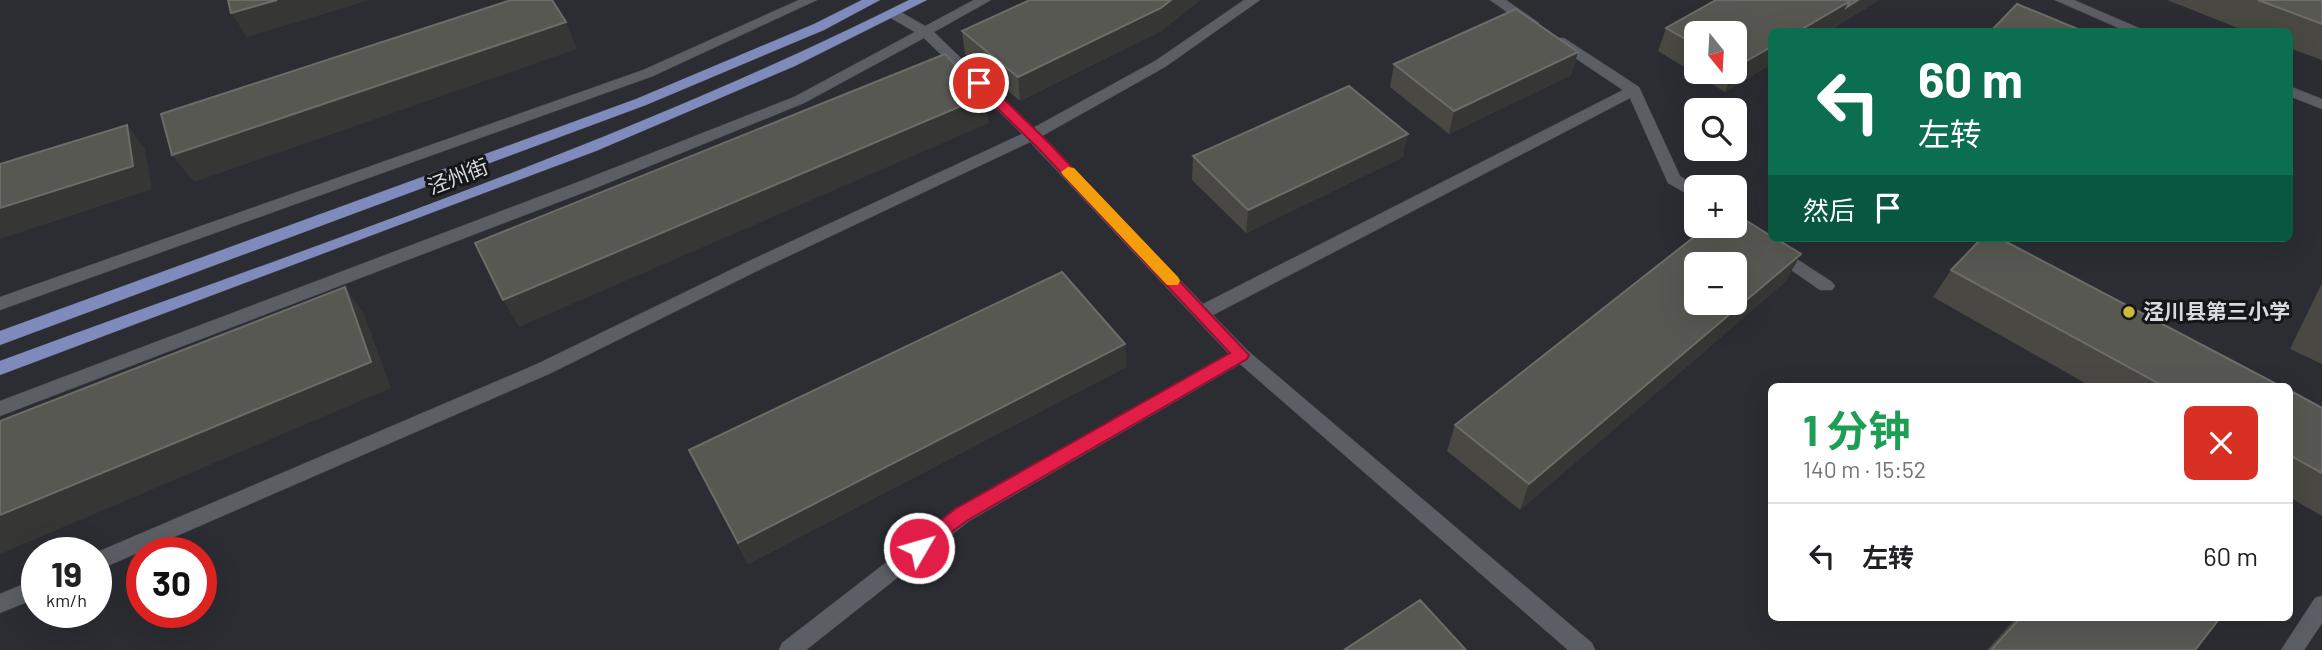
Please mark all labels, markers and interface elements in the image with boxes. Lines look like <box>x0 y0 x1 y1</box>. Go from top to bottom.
north arrow <box>1684 21 1746 84</box>
map controls <box>1684 21 1747 315</box>
text: 60 m <box>1918 49 2023 108</box>
pin <box>949 53 1009 113</box>
icon: left <box>1803 56 1894 147</box>
icon: arrive <box>960 64 998 102</box>
button: search <box>1684 98 1747 161</box>
text: 左转 <box>1918 114 1982 152</box>
street label: 泾州街 <box>424 153 491 199</box>
button: + <box>1684 175 1747 238</box>
icon: arrive <box>1869 189 1907 227</box>
text: 然后 <box>1803 194 1855 225</box>
button: − <box>1684 252 1747 315</box>
place label: 泾川县第三小学 <box>2143 298 2290 323</box>
marker: 泾川县第三小学 <box>2121 304 2137 320</box>
text: 1 分钟 <box>1803 404 1910 454</box>
button: close <box>2184 406 2258 480</box>
text: 140 m · 15:52 <box>1803 455 1926 483</box>
position arrow <box>882 511 956 585</box>
speed limit sign: 30 <box>126 537 217 628</box>
icon: left <box>1803 537 1841 575</box>
text: 60 m <box>2203 540 2258 571</box>
text: 左转 <box>1862 541 1914 572</box>
text: 19 <box>51 552 82 594</box>
text: km/h <box>46 589 87 611</box>

